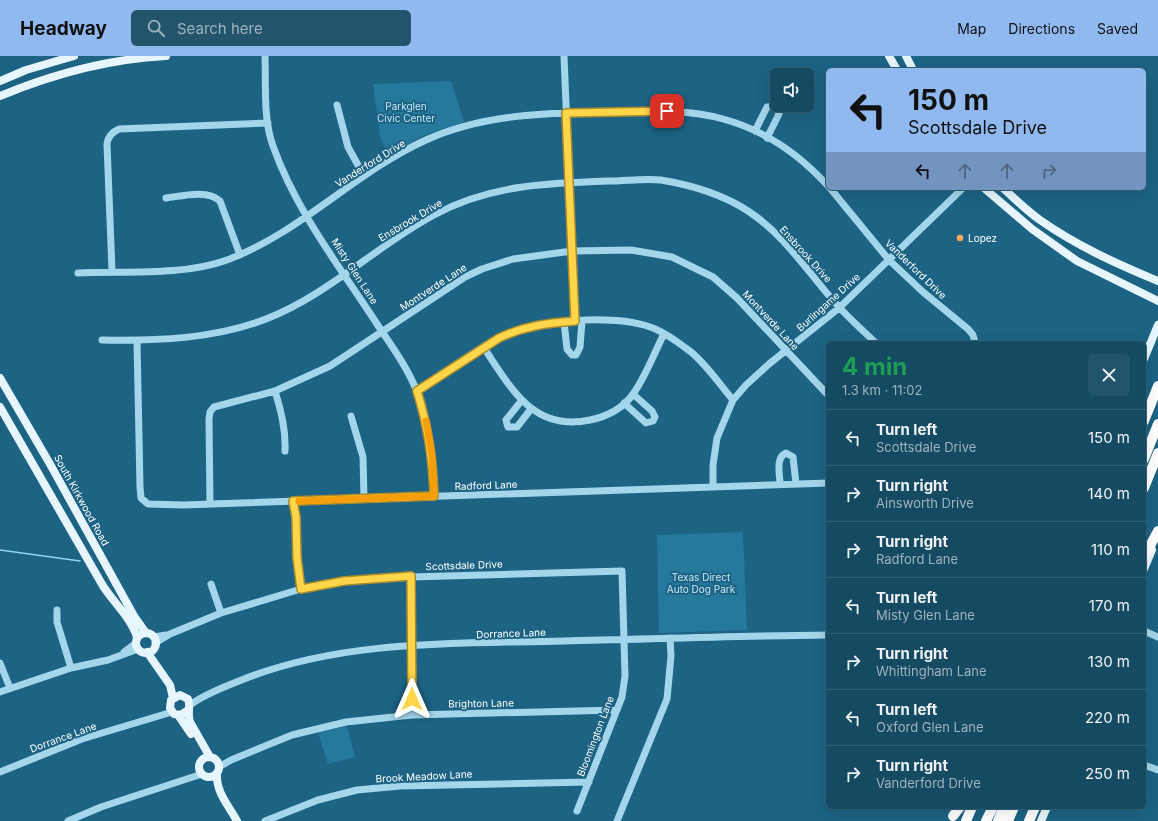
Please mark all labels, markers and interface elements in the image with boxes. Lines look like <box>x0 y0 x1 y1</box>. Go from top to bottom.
search box <box>131 10 411 46</box>
text: Headway <box>20 17 107 40</box>
icon: search <box>145 17 167 39</box>
text: Search here <box>177 19 263 38</box>
text: Map <box>957 20 986 37</box>
text: Directions <box>1008 20 1075 37</box>
text: Saved <box>1097 20 1138 37</box>
map controls <box>770 68 814 112</box>
button: sound <box>770 68 814 112</box>
text: 150 m <box>908 83 989 117</box>
icon: left <box>842 84 894 136</box>
pin <box>650 94 684 128</box>
park label: Parkglen Civic Center <box>377 100 435 124</box>
icon: arrive <box>656 100 678 122</box>
text: Scottsdale Drive <box>908 117 1047 138</box>
street label: Vanderford Drive <box>333 136 407 189</box>
icon: left <box>912 160 934 182</box>
icon: ahead <box>954 160 976 182</box>
icon: ahead <box>996 160 1018 182</box>
icon: right <box>1038 160 1060 182</box>
street label: Ensbrook Drive <box>376 196 444 244</box>
street label: Ensbrook Drive <box>777 223 835 285</box>
place label: Lopez <box>968 232 997 244</box>
marker: Lopez <box>955 233 965 243</box>
street label: Misty Glen Lane <box>329 236 381 306</box>
street label: Vanderford Drive <box>883 237 949 301</box>
street label: Montverde Lane <box>397 261 469 313</box>
street label: Burlingame Drive <box>794 270 862 334</box>
street label: Montverde Lane <box>740 288 802 352</box>
text: 4 min <box>842 352 907 381</box>
button: close <box>1088 354 1130 396</box>
text: 1.3 km · 11:02 <box>842 382 922 398</box>
text: Turn left <box>876 420 937 439</box>
icon: left <box>842 427 864 449</box>
text: 150 m <box>1088 428 1130 447</box>
text: Scottsdale Drive <box>876 439 976 455</box>
street label: South Kirkwood Road <box>52 452 112 548</box>
text: Turn right <box>876 476 948 495</box>
street label: Radford Lane <box>454 478 518 492</box>
icon: right <box>842 483 864 505</box>
text: 140 m <box>1087 484 1130 503</box>
text: Ainsworth Drive <box>876 495 974 511</box>
text: Turn right <box>876 532 948 551</box>
icon: right <box>842 539 864 561</box>
text: 110 m <box>1091 540 1130 559</box>
text: Radford Lane <box>876 551 958 567</box>
street label: Scottsdale Drive <box>425 558 503 572</box>
park label: Texas Direct Auto Dog Park <box>667 571 736 595</box>
text: Turn left <box>876 588 937 607</box>
icon: left <box>842 595 864 617</box>
text: 170 m <box>1089 596 1130 615</box>
text: Misty Glen Lane <box>876 607 975 623</box>
street label: Dorrance Lane <box>476 626 546 640</box>
text: Turn right <box>876 644 948 663</box>
icon: right <box>842 651 864 673</box>
text: 130 m <box>1088 652 1130 671</box>
text: Whittingham Lane <box>876 663 987 679</box>
position arrow <box>391 678 433 720</box>
street label: Bloomington Lane <box>574 694 616 778</box>
street label: Brighton Lane <box>448 696 514 710</box>
text: Turn left <box>876 700 937 719</box>
icon: left <box>842 707 864 729</box>
text: 220 m <box>1085 708 1130 727</box>
street label: Dorrance Lane <box>28 719 98 755</box>
text: Oxford Glen Lane <box>876 719 984 735</box>
text: Turn right <box>876 756 948 775</box>
icon: right <box>842 763 864 785</box>
text: 250 m <box>1085 764 1130 783</box>
street label: Brook Meadow Lane <box>375 767 473 785</box>
text: Vanderford Drive <box>876 775 981 791</box>

